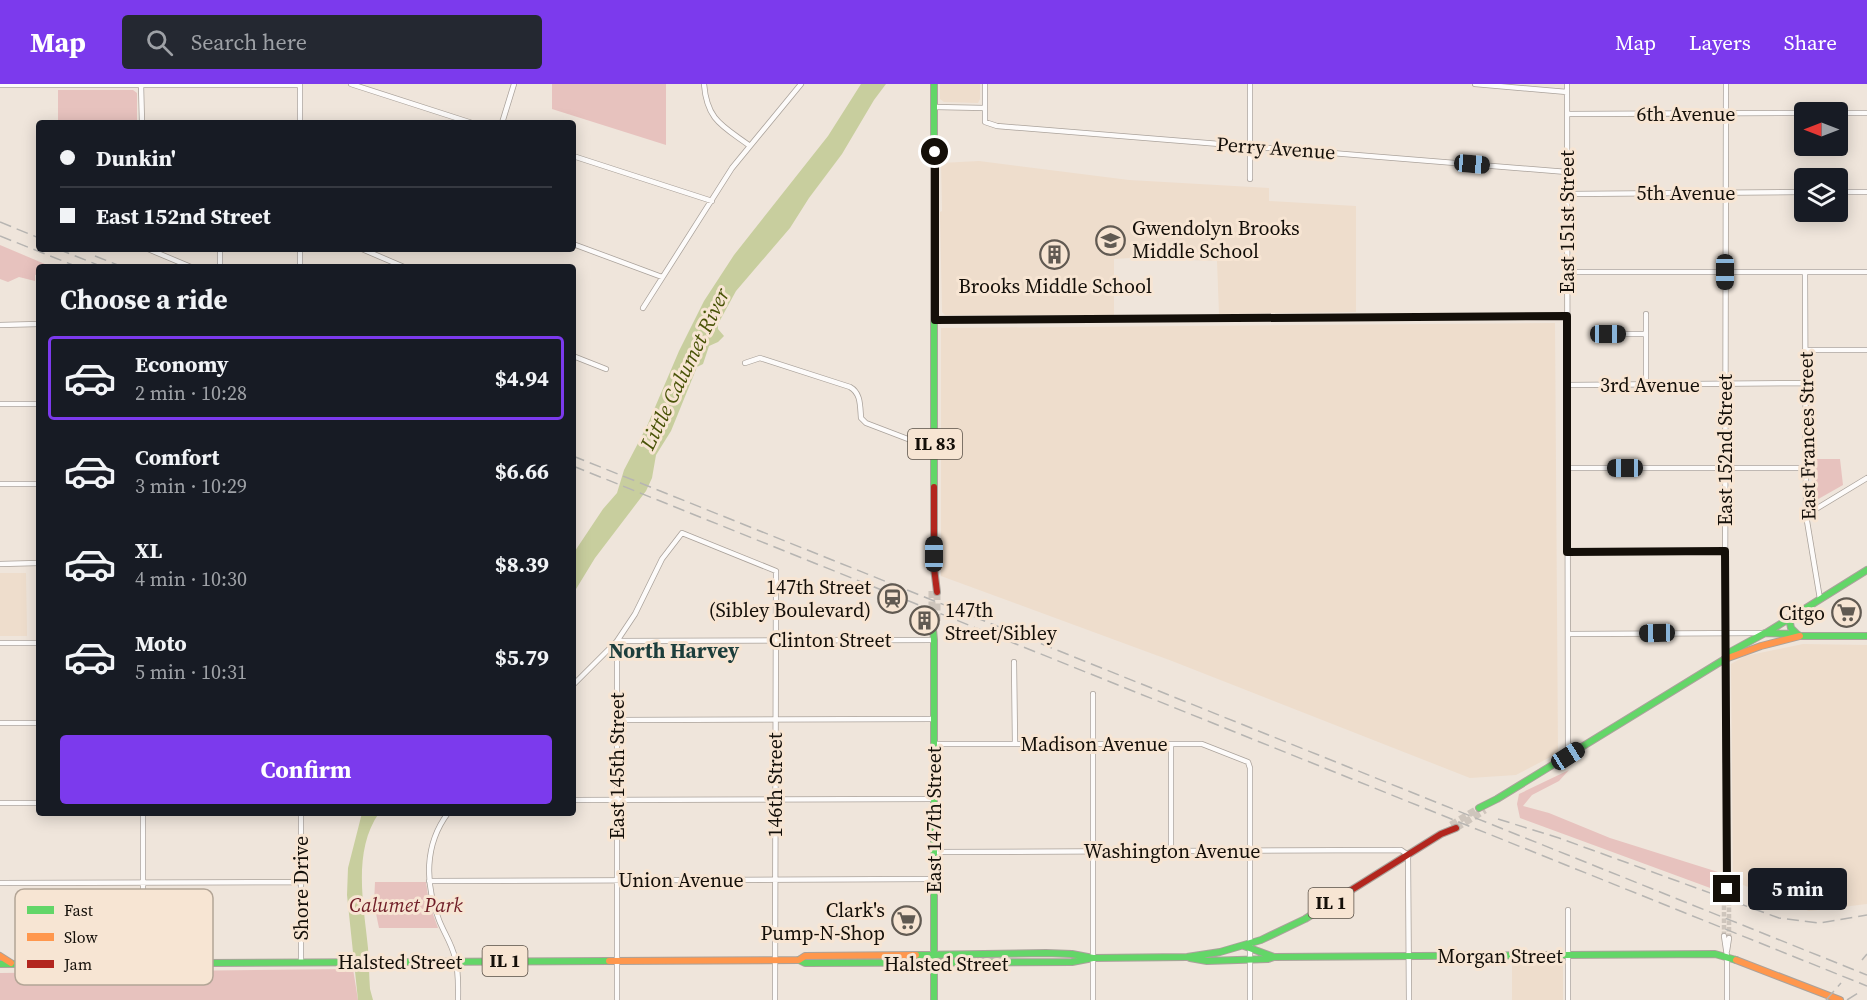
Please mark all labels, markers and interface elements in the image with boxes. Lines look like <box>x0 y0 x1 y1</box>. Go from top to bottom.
search box <box>122 15 542 69</box>
text: Map <box>30 23 86 61</box>
icon: search <box>143 26 176 59</box>
text: Search here <box>191 27 307 57</box>
text: Map <box>1615 28 1656 57</box>
text: Layers <box>1689 28 1751 57</box>
text: Share <box>1784 28 1837 57</box>
street label: 6th Avenue <box>1637 100 1735 128</box>
north arrow <box>1794 102 1848 156</box>
map controls <box>1794 102 1848 222</box>
street label: Perry Avenue <box>1216 130 1336 166</box>
route start <box>921 138 948 165</box>
text: Dunkin' <box>96 143 176 173</box>
street label: East 151st Street <box>1553 150 1581 294</box>
car <box>1453 153 1491 175</box>
button: layers <box>1794 168 1848 222</box>
street label: 5th Avenue <box>1637 179 1735 207</box>
text: East 152nd Street <box>96 201 271 231</box>
place label: Gwendolyn Brooks Middle School <box>1132 214 1300 265</box>
school or university icon: Gwendolyn Brooks Middle School <box>1095 224 1127 256</box>
building icon: Brooks Middle School <box>1039 239 1071 271</box>
car <box>1716 254 1734 290</box>
place label: Brooks Middle School <box>958 272 1152 300</box>
text: Choose a ride <box>60 281 228 318</box>
water label: Little Calumet River <box>632 282 737 455</box>
car <box>1590 325 1626 343</box>
text: Economy <box>135 349 229 379</box>
icon: car <box>63 351 117 405</box>
street label: East Frances Street <box>1792 351 1822 521</box>
text: $4.94 <box>495 363 549 393</box>
street label: 3rd Avenue <box>1600 371 1700 399</box>
street label: East 152nd Street <box>1711 374 1739 526</box>
text: 2 min · 10:28 <box>135 379 247 407</box>
road number: IL 83 <box>908 429 962 459</box>
text: Comfort <box>135 442 219 472</box>
icon: car <box>63 444 117 498</box>
text: $6.66 <box>495 456 549 486</box>
car <box>1607 459 1643 477</box>
text: 3 min · 10:29 <box>135 472 247 500</box>
text: XL <box>135 535 162 565</box>
car <box>925 536 943 572</box>
icon: car <box>63 537 117 591</box>
text: $8.39 <box>495 549 549 579</box>
text: 4 min · 10:30 <box>135 565 247 593</box>
place label: 147th Street (Sibley Boulevard) <box>709 573 871 624</box>
station icon: 147th Street (Sibley Boulevard) <box>876 583 908 615</box>
place label: 147th Street/Sibley <box>945 596 1058 647</box>
supermarket icon: Citgo <box>1830 597 1862 629</box>
place label: Citgo <box>1779 599 1825 627</box>
building icon: 147th Street/Sibley <box>908 605 940 637</box>
car <box>1639 624 1675 642</box>
street label: Clinton Street <box>769 626 892 654</box>
text: Moto <box>135 628 187 658</box>
icon: car <box>63 630 117 684</box>
district label: North Harvey <box>609 636 740 665</box>
text: $5.79 <box>495 642 549 672</box>
text: 5 min · 10:31 <box>135 658 247 686</box>
street label: East 145th Street <box>603 692 631 839</box>
street label: Madison Avenue <box>1020 730 1168 758</box>
street label: 146th Street <box>761 732 789 837</box>
button: Confirm <box>60 735 552 804</box>
car <box>1548 739 1588 773</box>
street label: East 147th Street <box>920 746 948 893</box>
street label: Shore Drive <box>287 836 315 940</box>
street label: Washington Avenue <box>1084 837 1260 865</box>
street label: Union Avenue <box>618 866 744 894</box>
callout: 5 min <box>1748 868 1847 910</box>
route end <box>1713 875 1740 902</box>
text: 5 min <box>1772 875 1823 903</box>
road number: IL 1 <box>1308 888 1354 918</box>
legend <box>15 889 213 985</box>
park label: Calumet Park <box>349 891 463 919</box>
place label: Clark's Pump-N-Shop <box>761 896 885 947</box>
text: Fast <box>64 899 94 921</box>
supermarket icon: Clark's Pump-N-Shop <box>890 905 922 937</box>
text: Slow <box>64 926 99 948</box>
street label: Morgan Street <box>1437 942 1563 970</box>
road number: IL 1 <box>482 946 528 976</box>
street label: Halsted Street <box>338 948 463 976</box>
street label: Halsted Street <box>884 950 1009 978</box>
text: Jam <box>63 953 92 975</box>

